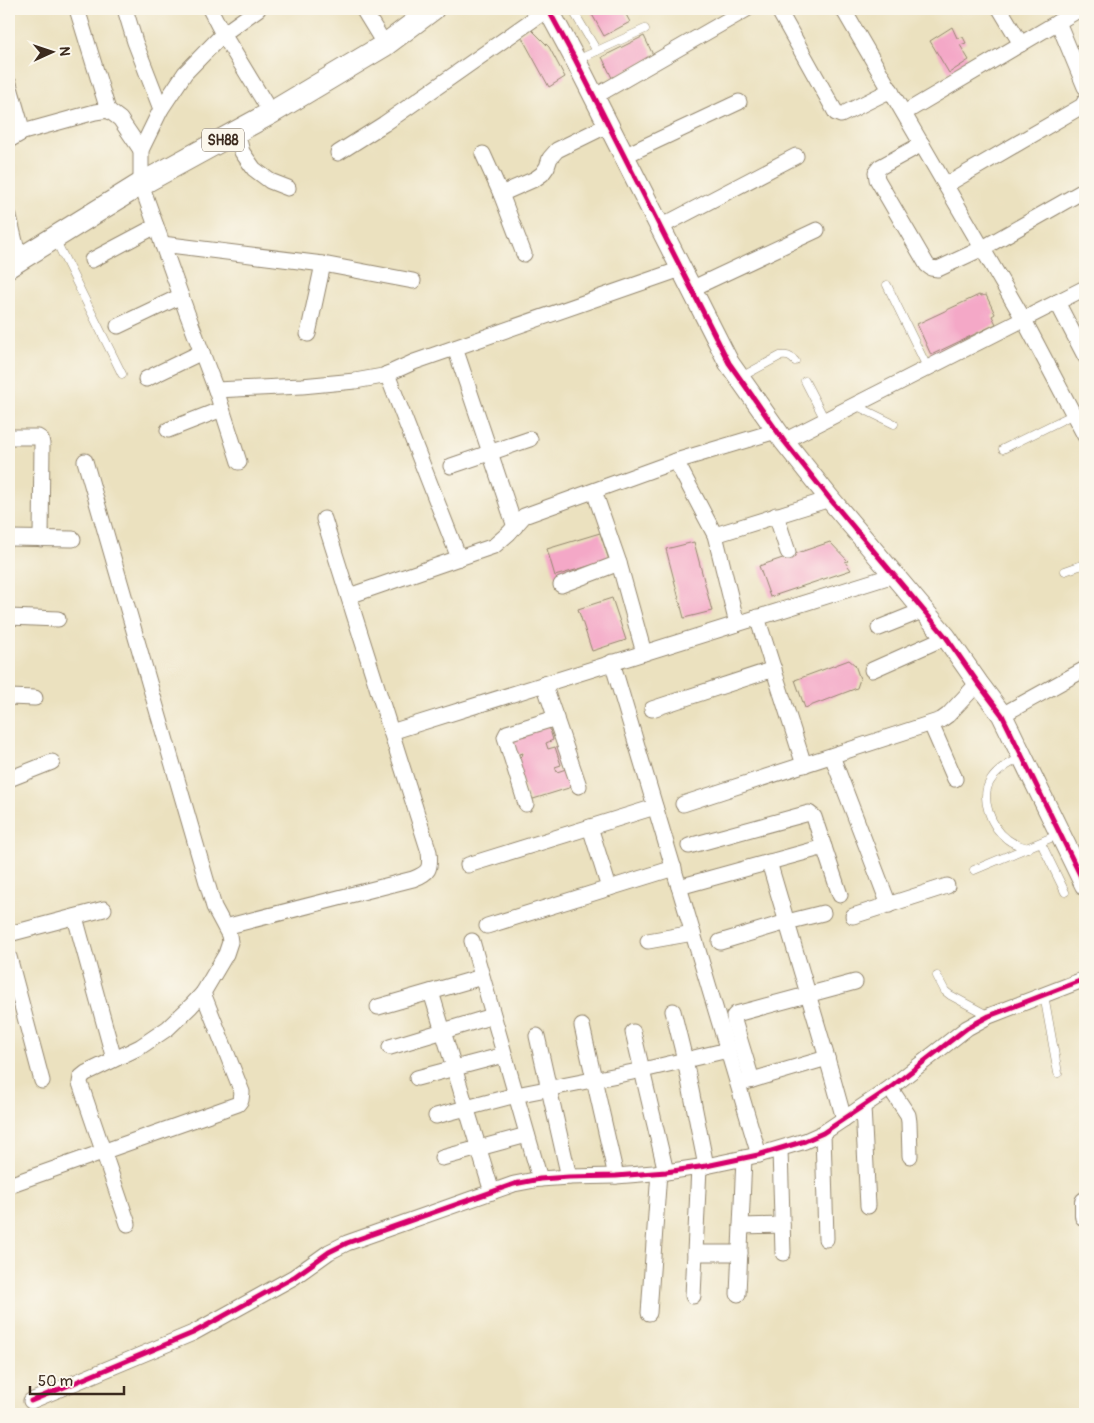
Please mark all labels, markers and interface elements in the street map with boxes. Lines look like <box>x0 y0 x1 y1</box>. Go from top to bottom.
north arrow <box>28 28 78 78</box>
text: N <box>56 46 73 57</box>
road number: SH88 <box>202 128 244 152</box>
scale bar <box>30 1363 124 1395</box>
text: 50 m <box>38 1372 73 1391</box>

